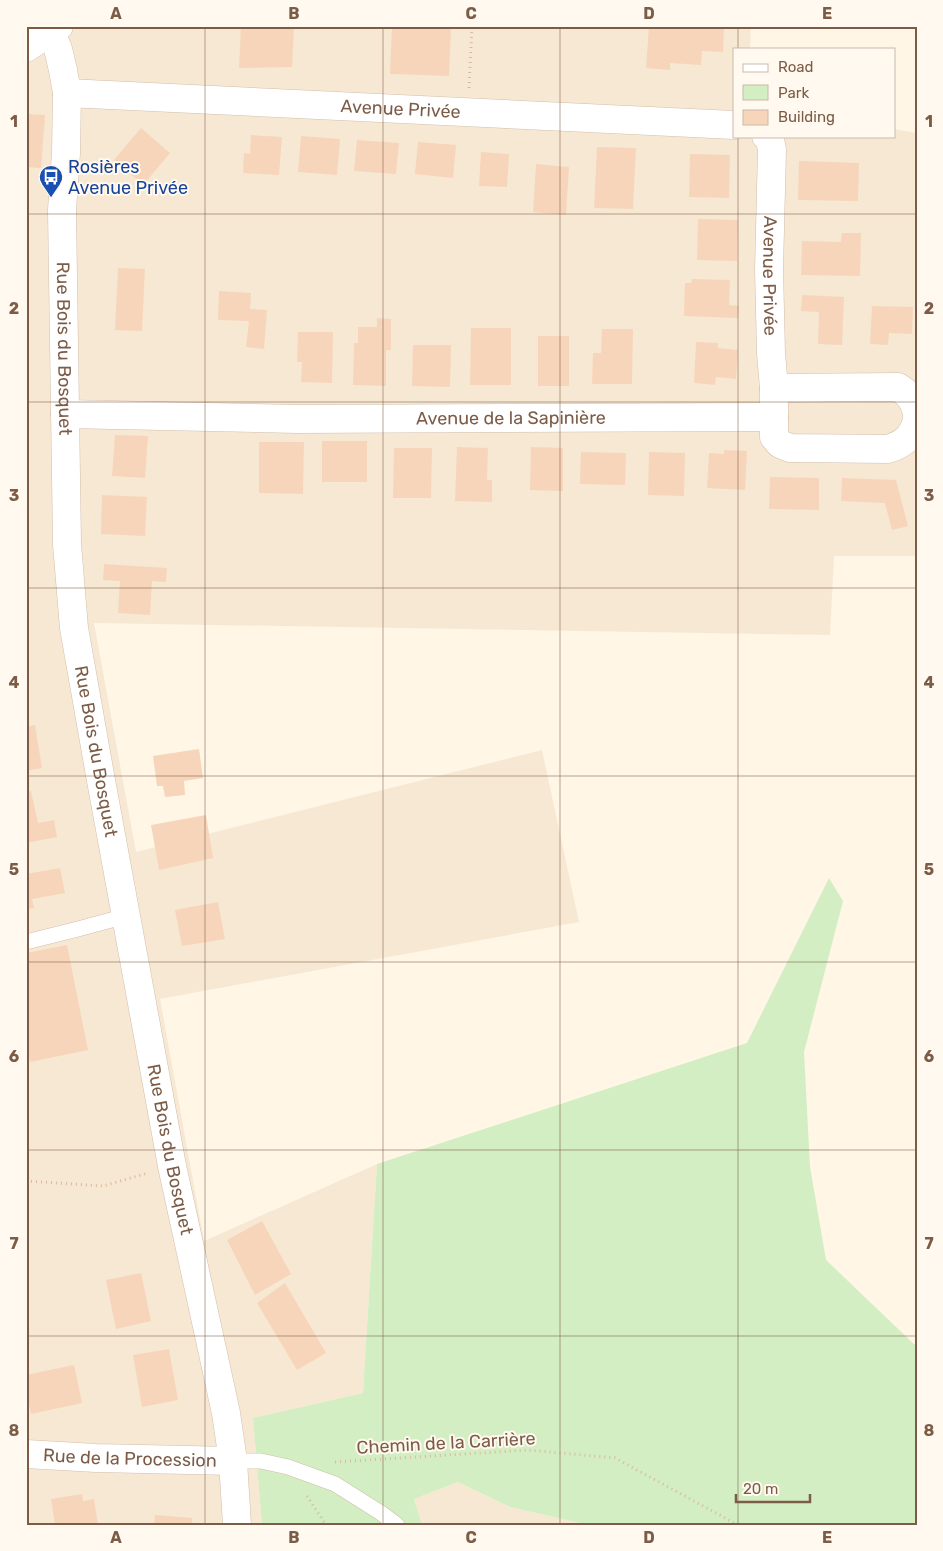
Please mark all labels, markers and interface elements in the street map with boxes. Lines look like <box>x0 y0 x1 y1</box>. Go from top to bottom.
text: A <box>110 4 122 23</box>
text: B <box>288 4 300 23</box>
text: C <box>465 4 477 23</box>
text: D <box>643 4 655 23</box>
text: E <box>822 4 832 23</box>
legend <box>733 48 896 138</box>
text: Road <box>778 58 814 76</box>
text: Park <box>778 84 809 102</box>
street label: Avenue Privée <box>340 95 461 123</box>
text: Building <box>778 108 835 126</box>
text: 1 <box>10 112 18 131</box>
text: 1 <box>925 112 933 131</box>
place label: Rosières Avenue Privée <box>68 156 188 199</box>
bus stop icon: Rosières Avenue Privée <box>38 164 64 198</box>
street label: Avenue Privée <box>758 215 782 336</box>
street label: Rue Bois du Bosquet <box>52 262 76 436</box>
text: 2 <box>9 299 19 318</box>
text: 2 <box>924 299 934 318</box>
street label: Avenue de la Sapinière <box>416 407 606 430</box>
text: 3 <box>9 486 19 505</box>
text: 3 <box>924 486 934 505</box>
street label: Rue Bois du Bosquet <box>70 664 122 839</box>
text: 4 <box>9 673 20 692</box>
text: 4 <box>924 673 935 692</box>
text: 5 <box>9 860 19 879</box>
text: 5 <box>924 860 934 879</box>
text: 6 <box>9 1047 19 1066</box>
text: 6 <box>924 1047 934 1066</box>
street label: Rue Bois du Bosquet <box>142 1062 198 1237</box>
text: 7 <box>9 1234 19 1253</box>
text: 7 <box>924 1234 934 1253</box>
text: 8 <box>9 1421 20 1440</box>
text: 8 <box>924 1421 935 1440</box>
street label: Chemin de la Carrière <box>356 1427 536 1459</box>
street label: Rue de la Procession <box>42 1444 217 1472</box>
scale bar <box>736 1471 809 1503</box>
text: 20 m <box>743 1480 778 1498</box>
text: A <box>110 1528 122 1547</box>
text: B <box>288 1528 300 1547</box>
text: C <box>465 1528 477 1547</box>
text: D <box>643 1528 655 1547</box>
text: E <box>822 1528 832 1547</box>

